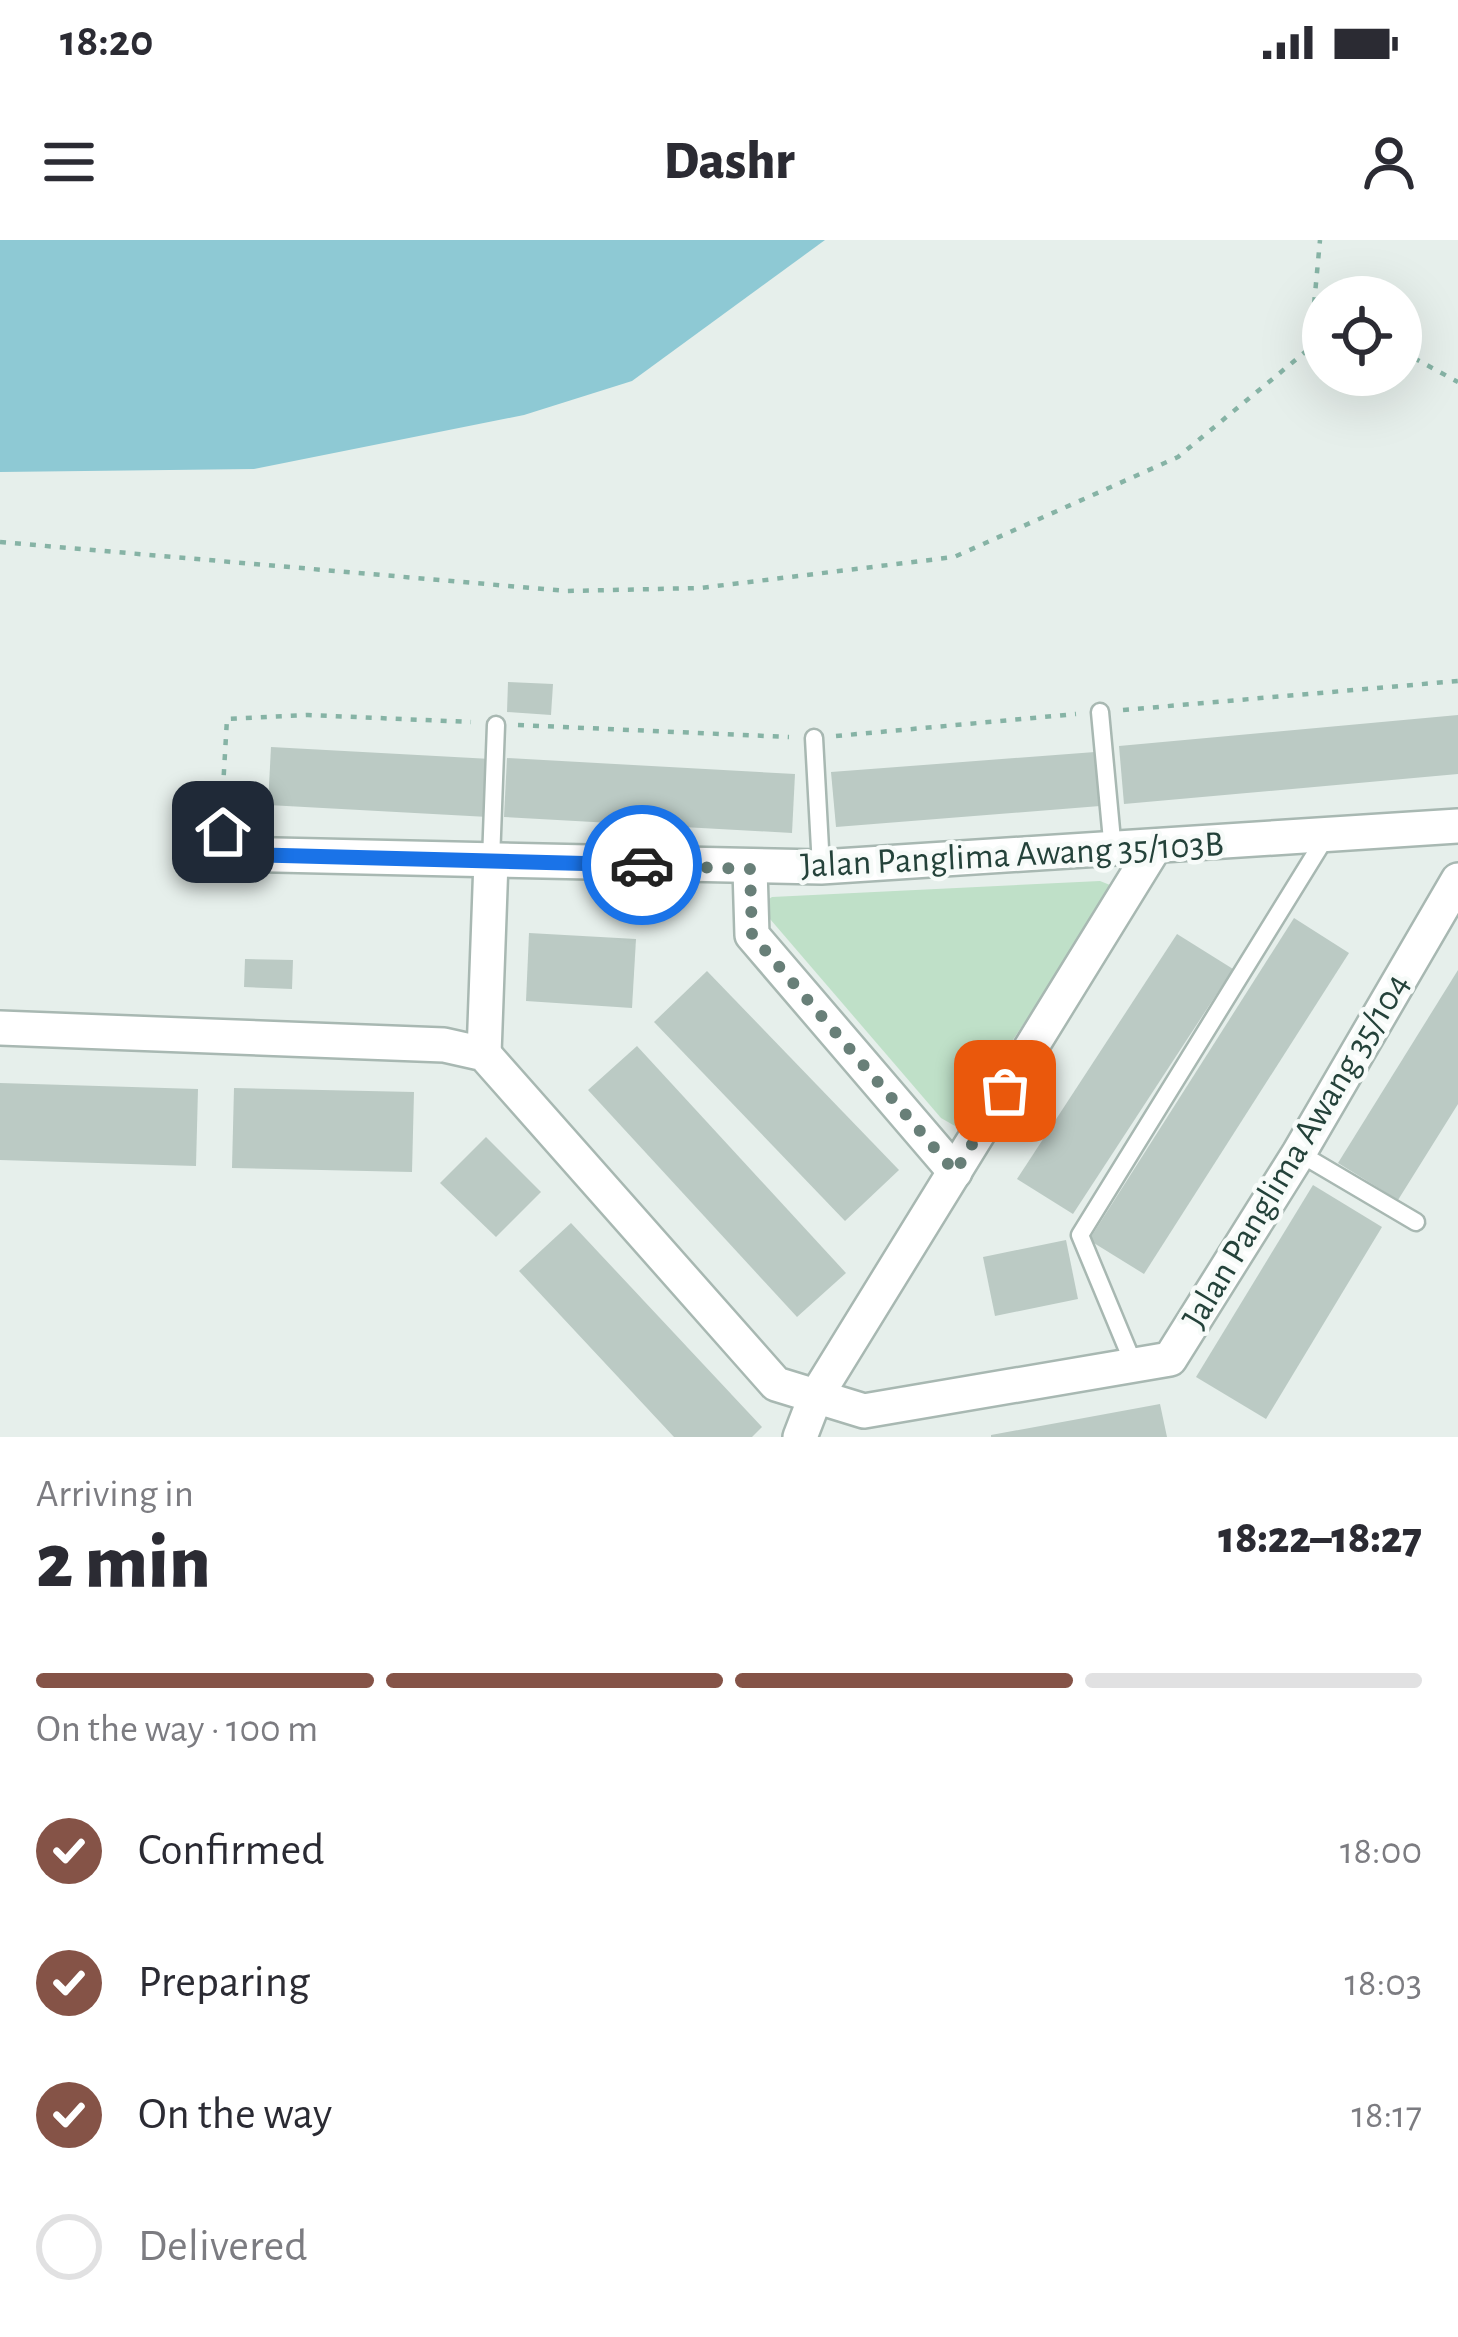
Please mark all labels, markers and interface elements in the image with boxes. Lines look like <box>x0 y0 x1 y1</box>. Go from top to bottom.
text: 18:20 <box>60 19 153 64</box>
icon: menu <box>36 129 102 195</box>
icon: person <box>1356 129 1422 195</box>
text: Dashr <box>663 135 795 189</box>
map controls <box>1302 276 1422 396</box>
button: locate <box>1302 276 1422 396</box>
pin <box>172 781 274 883</box>
icon: home <box>190 799 256 865</box>
courier <box>582 805 702 925</box>
street label: Jalan Panglima Awang 35/103B <box>799 826 1225 884</box>
icon: car <box>609 832 675 898</box>
street label: Jalan Panglima Awang 35/104 <box>1176 967 1416 1335</box>
pin <box>954 1040 1056 1142</box>
icon: bag <box>972 1058 1038 1124</box>
text: Arriving in <box>36 1475 194 1514</box>
text: 18:22–18:27 <box>1218 1516 1422 1561</box>
text: 2 min <box>36 1524 211 1602</box>
text: On the way · 100 m <box>36 1710 318 1749</box>
icon: check <box>36 1818 102 1884</box>
text: Confirmed <box>138 1828 324 1873</box>
text: 18:00 <box>1340 1832 1422 1871</box>
icon: check <box>36 1950 102 2016</box>
text: Preparing <box>138 1960 310 2005</box>
text: 18:03 <box>1345 1964 1422 2003</box>
icon: check <box>36 2082 102 2148</box>
text: On the way <box>138 2092 332 2137</box>
text: 18:17 <box>1351 2096 1422 2135</box>
text: Delivered <box>138 2224 307 2269</box>

